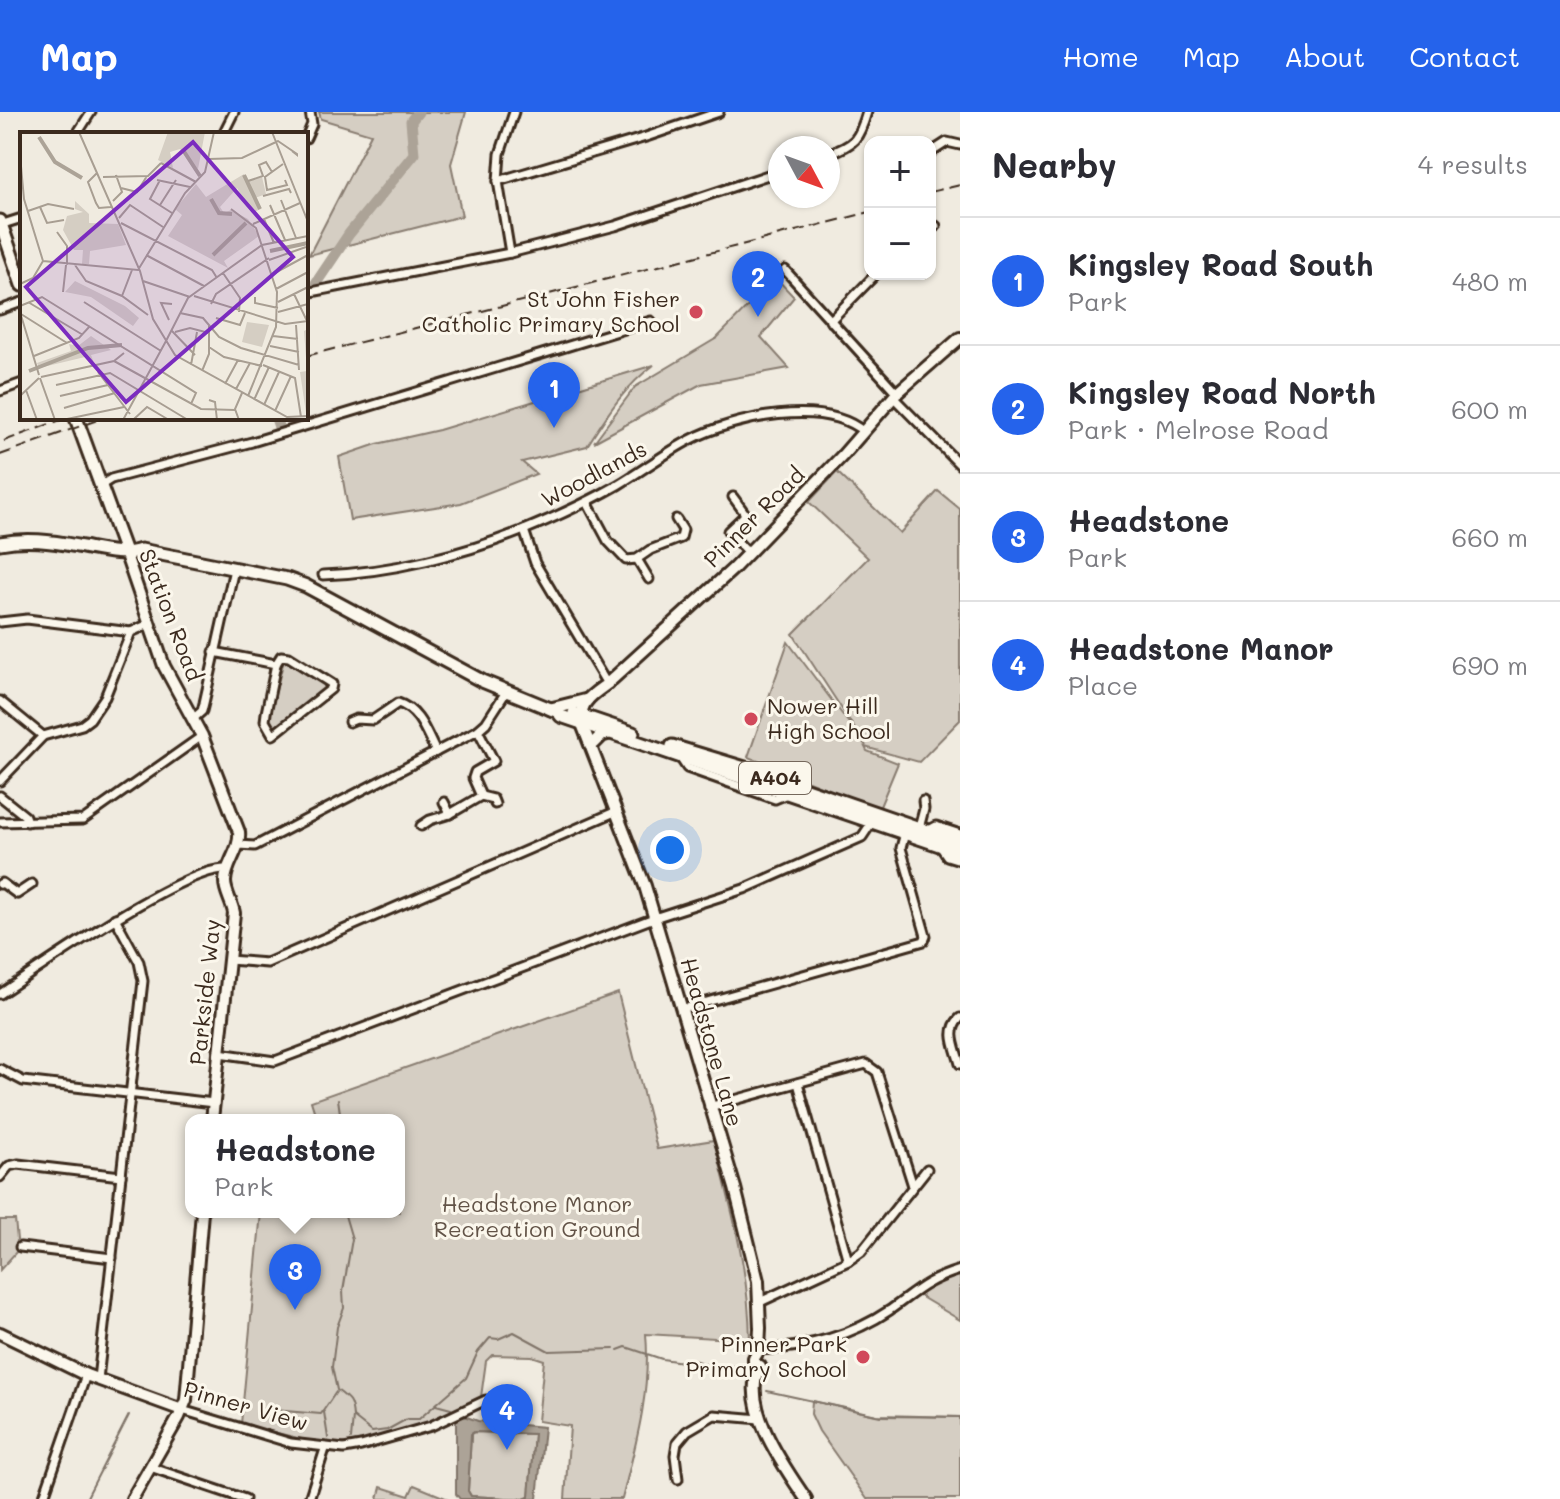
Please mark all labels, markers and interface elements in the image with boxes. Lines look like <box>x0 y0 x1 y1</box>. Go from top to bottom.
text: Map <box>40 31 118 81</box>
text: Home <box>1063 38 1139 74</box>
text: Map <box>1183 38 1240 74</box>
text: About <box>1284 38 1365 74</box>
text: Contact <box>1409 38 1520 74</box>
inset map <box>20 132 308 420</box>
north arrow <box>768 136 840 208</box>
map controls <box>864 136 936 280</box>
button: + <box>864 136 936 208</box>
text: Nearby <box>992 142 1117 187</box>
text: 4 results <box>1418 147 1528 181</box>
button: − <box>864 208 936 280</box>
text: Kingsley Road South <box>1068 244 1373 284</box>
pin: 2 <box>732 251 784 317</box>
text: 1 <box>1012 264 1024 298</box>
text: 480 m <box>1452 264 1528 298</box>
place label: St John Fisher Catholic Primary School <box>422 284 680 338</box>
text: Park <box>1068 284 1127 318</box>
marker: St John Fisher Catholic Primary School <box>687 303 705 321</box>
pin: 1 <box>528 362 580 428</box>
text: Kingsley Road North <box>1068 372 1376 412</box>
text: 2 <box>1011 392 1025 426</box>
text: 600 m <box>1451 392 1528 426</box>
text: Park · Melrose Road <box>1068 412 1329 446</box>
street label: Woodlands <box>536 434 652 513</box>
street label: Pinner Road <box>697 460 810 573</box>
text: Headstone <box>1068 500 1229 540</box>
text: 3 <box>1010 520 1026 554</box>
text: 660 m <box>1452 520 1528 554</box>
text: Park <box>1068 540 1127 574</box>
street label: Station Road <box>133 545 210 685</box>
text: Headstone Manor <box>1068 628 1334 668</box>
text: 4 <box>1010 648 1026 682</box>
text: 690 m <box>1452 648 1528 682</box>
text: Place <box>1068 668 1138 702</box>
place label: Nower Hill High School <box>767 691 891 745</box>
marker: Nower Hill High School <box>742 710 760 728</box>
road number: A404 <box>739 762 811 794</box>
your location <box>650 830 690 870</box>
street label: Parkside Way <box>182 918 227 1066</box>
street label: Headstone Lane <box>675 954 750 1130</box>
popup <box>185 1114 405 1218</box>
text: Headstone <box>214 1129 376 1169</box>
text: Park <box>214 1169 273 1203</box>
park label: Headstone Manor Recreation Ground <box>434 1189 640 1243</box>
pin: 3 <box>269 1244 321 1310</box>
place label: Pinner Park Primary School <box>686 1329 847 1383</box>
marker: Pinner Park Primary School <box>854 1348 872 1366</box>
street label: Pinner View <box>181 1374 312 1437</box>
pin: 4 <box>481 1384 533 1450</box>

